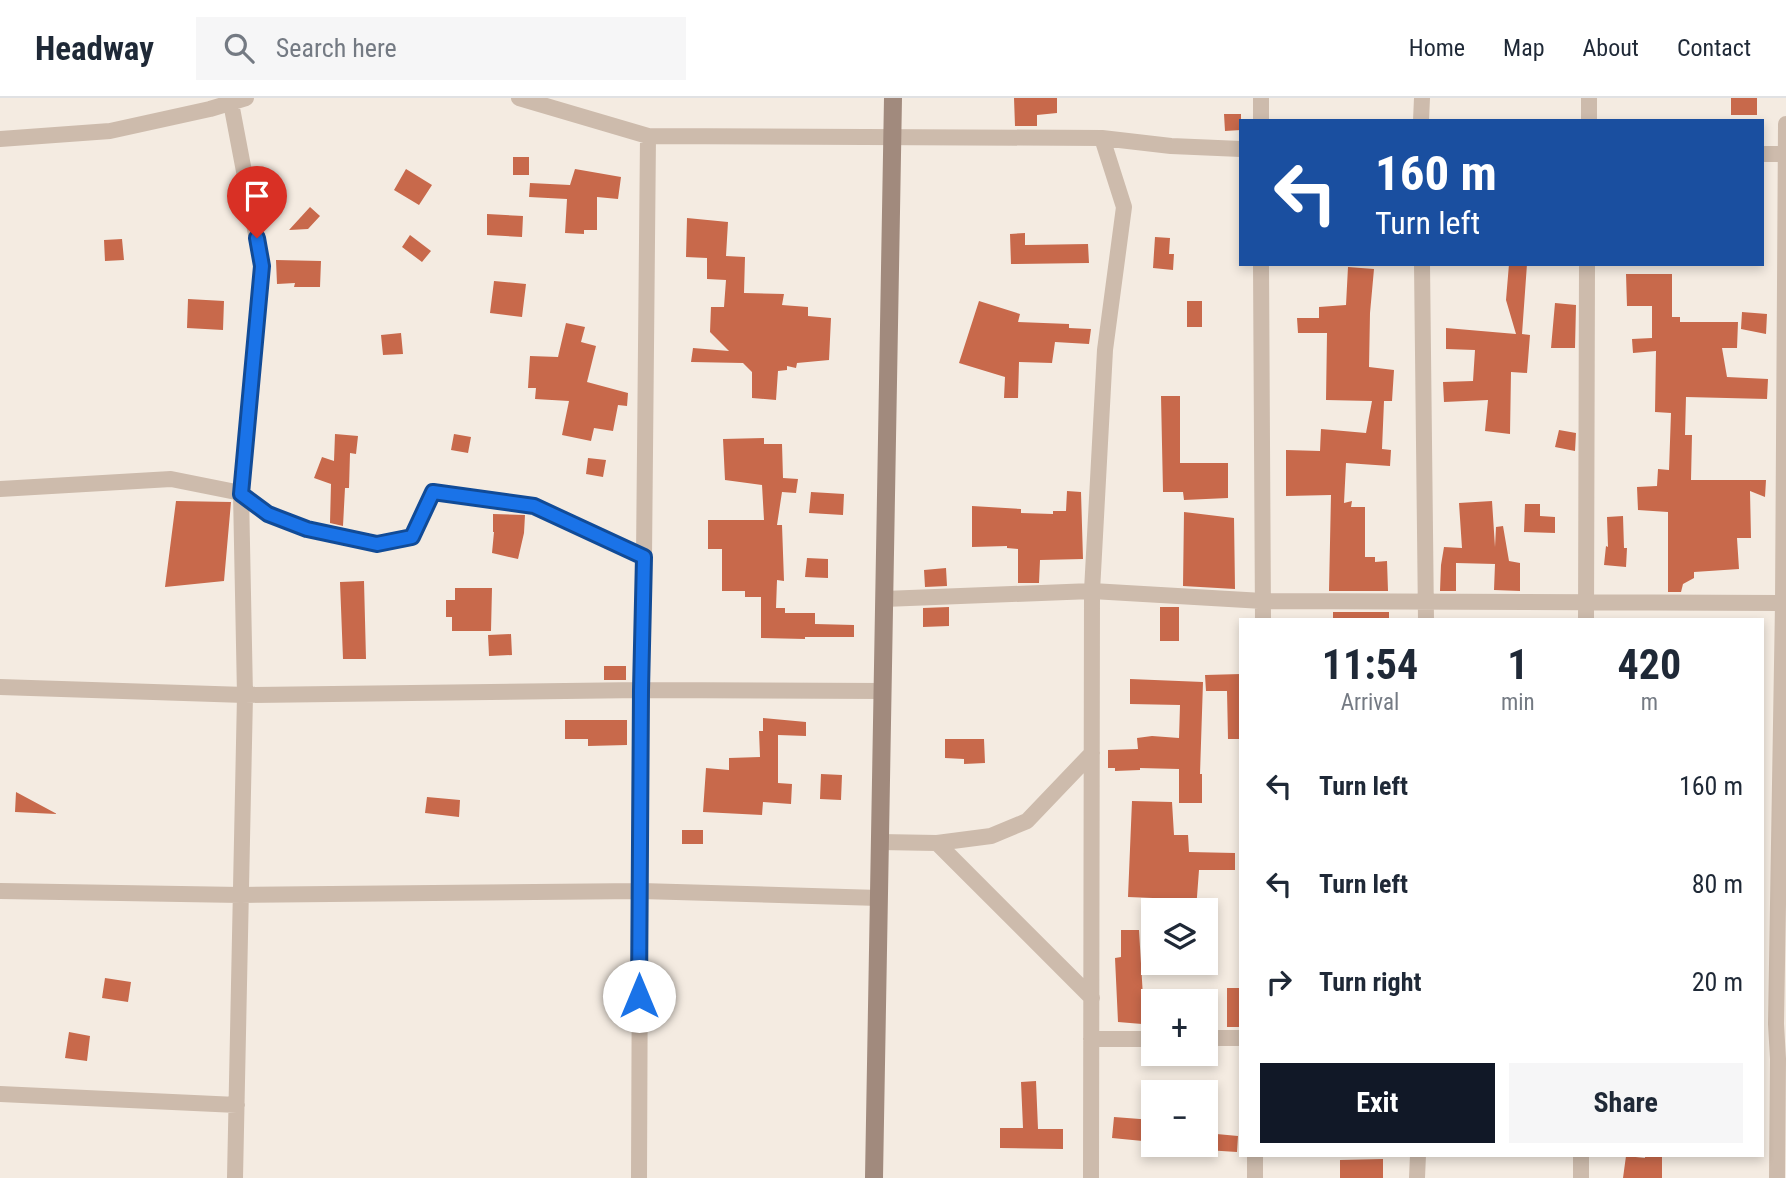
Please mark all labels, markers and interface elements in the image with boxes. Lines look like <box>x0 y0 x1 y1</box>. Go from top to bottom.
search box <box>196 17 686 80</box>
text: Headway <box>35 29 154 68</box>
icon: search <box>220 29 258 67</box>
text: Search here <box>276 33 397 63</box>
text: Home <box>1409 34 1465 62</box>
text: Map <box>1503 34 1545 62</box>
text: About <box>1583 34 1639 62</box>
text: Contact <box>1677 34 1751 62</box>
text: 160 m <box>1375 145 1497 202</box>
icon: left <box>1260 147 1351 238</box>
pin <box>227 166 287 238</box>
icon: arrive <box>238 177 276 215</box>
text: Turn left <box>1375 204 1480 242</box>
text: 11:54 <box>1322 640 1418 689</box>
text: 1 <box>1507 640 1528 689</box>
text: 420 <box>1617 640 1681 689</box>
text: Arrival <box>1341 689 1399 716</box>
text: min <box>1501 689 1535 716</box>
text: m <box>1641 689 1658 716</box>
icon: left <box>1260 767 1298 805</box>
text: Turn left <box>1319 771 1408 801</box>
text: 160 m <box>1679 771 1743 801</box>
icon: left <box>1260 865 1298 903</box>
text: Turn left <box>1319 869 1408 899</box>
text: 80 m <box>1692 869 1743 899</box>
map controls <box>1141 898 1218 1157</box>
button: layers <box>1141 898 1218 975</box>
position arrow <box>602 959 676 1033</box>
icon: right <box>1260 963 1298 1001</box>
text: Turn right <box>1319 967 1421 997</box>
text: 20 m <box>1692 967 1743 997</box>
button: + <box>1141 989 1218 1066</box>
button: Exit <box>1260 1063 1495 1143</box>
button: Share <box>1509 1063 1743 1143</box>
button: − <box>1141 1080 1218 1157</box>

